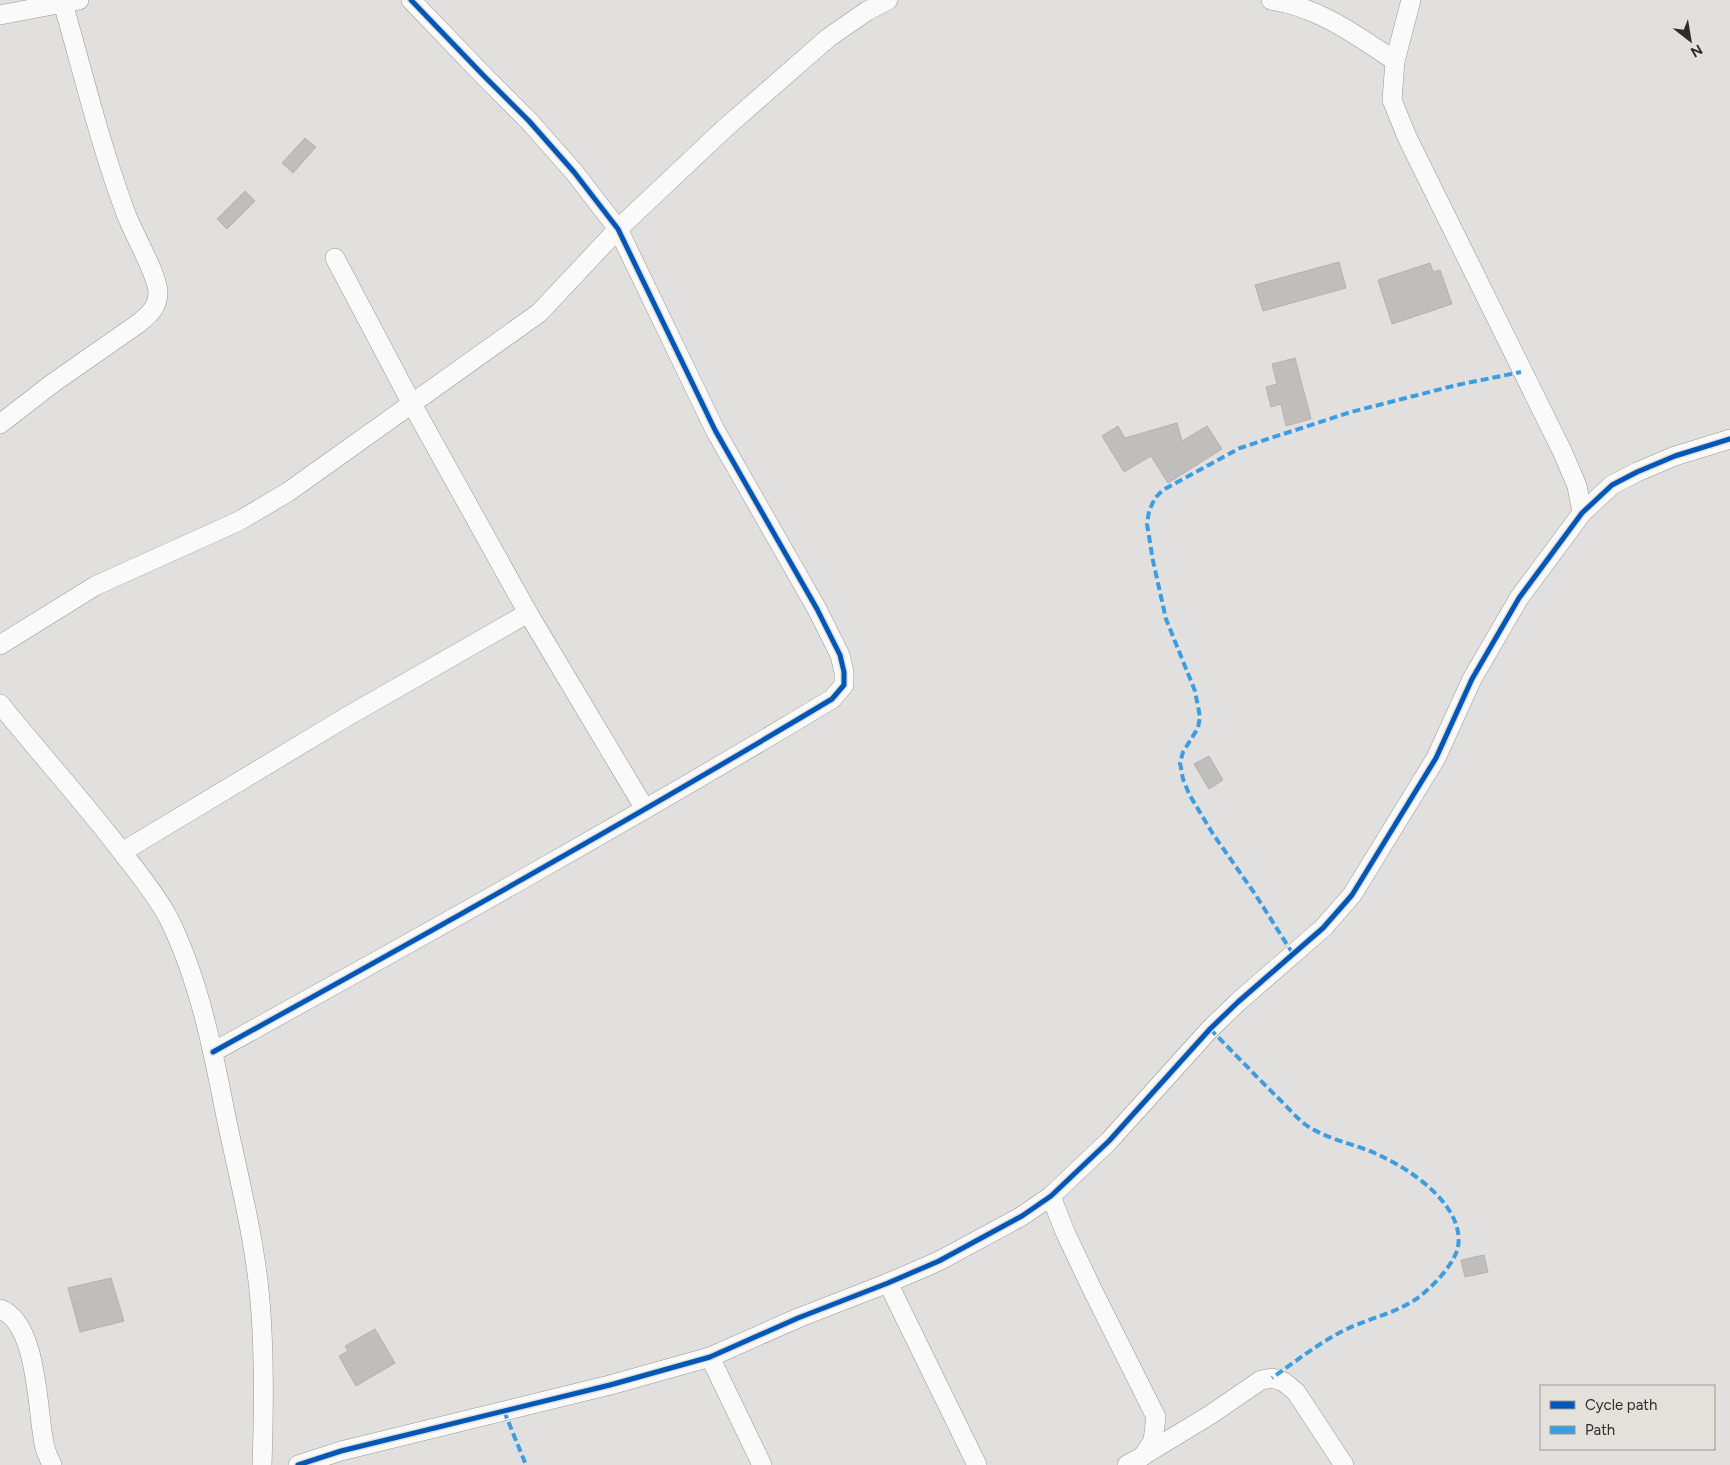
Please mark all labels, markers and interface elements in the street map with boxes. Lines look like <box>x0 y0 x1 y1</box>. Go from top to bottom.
north arrow <box>1665 15 1715 65</box>
text: N <box>1687 41 1705 61</box>
legend <box>1540 1385 1715 1450</box>
text: Cycle path <box>1585 1396 1657 1414</box>
text: Path <box>1585 1421 1615 1439</box>

